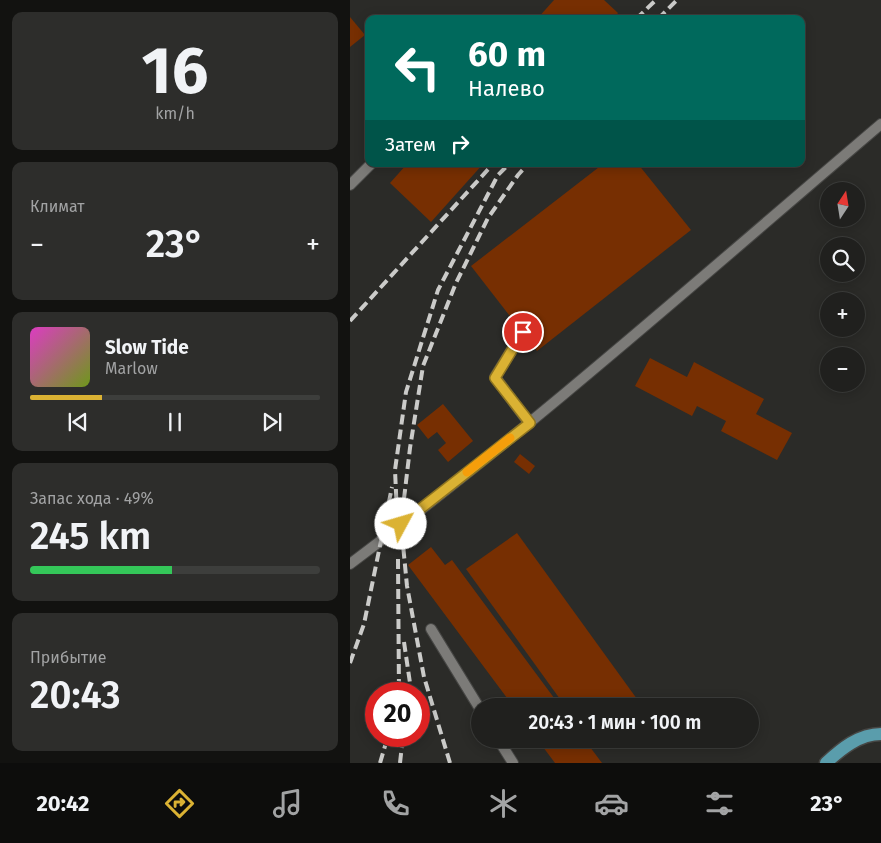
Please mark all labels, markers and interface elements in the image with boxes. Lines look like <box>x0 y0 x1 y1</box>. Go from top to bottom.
text: 16 <box>142 32 208 110</box>
text: 60 m <box>468 33 546 75</box>
icon: left <box>385 35 450 100</box>
text: Налево <box>468 75 545 102</box>
text: km/h <box>155 104 195 123</box>
icon: right <box>446 130 474 158</box>
text: Затем <box>385 133 436 156</box>
north arrow <box>820 182 865 228</box>
map controls <box>820 182 865 392</box>
text: Климат <box>30 197 85 216</box>
text: 23° <box>146 221 204 267</box>
text: − <box>30 228 44 261</box>
text: + <box>306 228 320 261</box>
button: search <box>820 237 865 282</box>
button: + <box>820 292 865 337</box>
pin <box>502 311 544 353</box>
icon: arrive <box>509 318 537 346</box>
text: Slow Tide <box>105 336 189 359</box>
button: − <box>820 347 865 392</box>
text: Marlow <box>105 359 158 378</box>
icon: previous <box>64 408 92 436</box>
icon: pause <box>161 408 189 436</box>
icon: next <box>258 408 286 436</box>
text: Запас хода · 49% <box>30 489 154 508</box>
position arrow <box>374 497 426 549</box>
text: 245 km <box>30 513 151 559</box>
text: Прибытие <box>30 648 106 667</box>
text: 20:43 <box>30 672 121 718</box>
speed limit sign: 20 <box>365 682 430 747</box>
text: 20:43 · 1 мин · 100 m <box>529 711 701 734</box>
icon: directions <box>162 786 197 821</box>
icon: music <box>270 786 305 821</box>
icon: phone <box>378 786 413 821</box>
icon: climate <box>486 786 521 821</box>
icon: car <box>594 786 629 821</box>
icon: filters <box>702 786 737 821</box>
text: 20:42 <box>37 790 89 817</box>
text: 23° <box>810 790 844 817</box>

